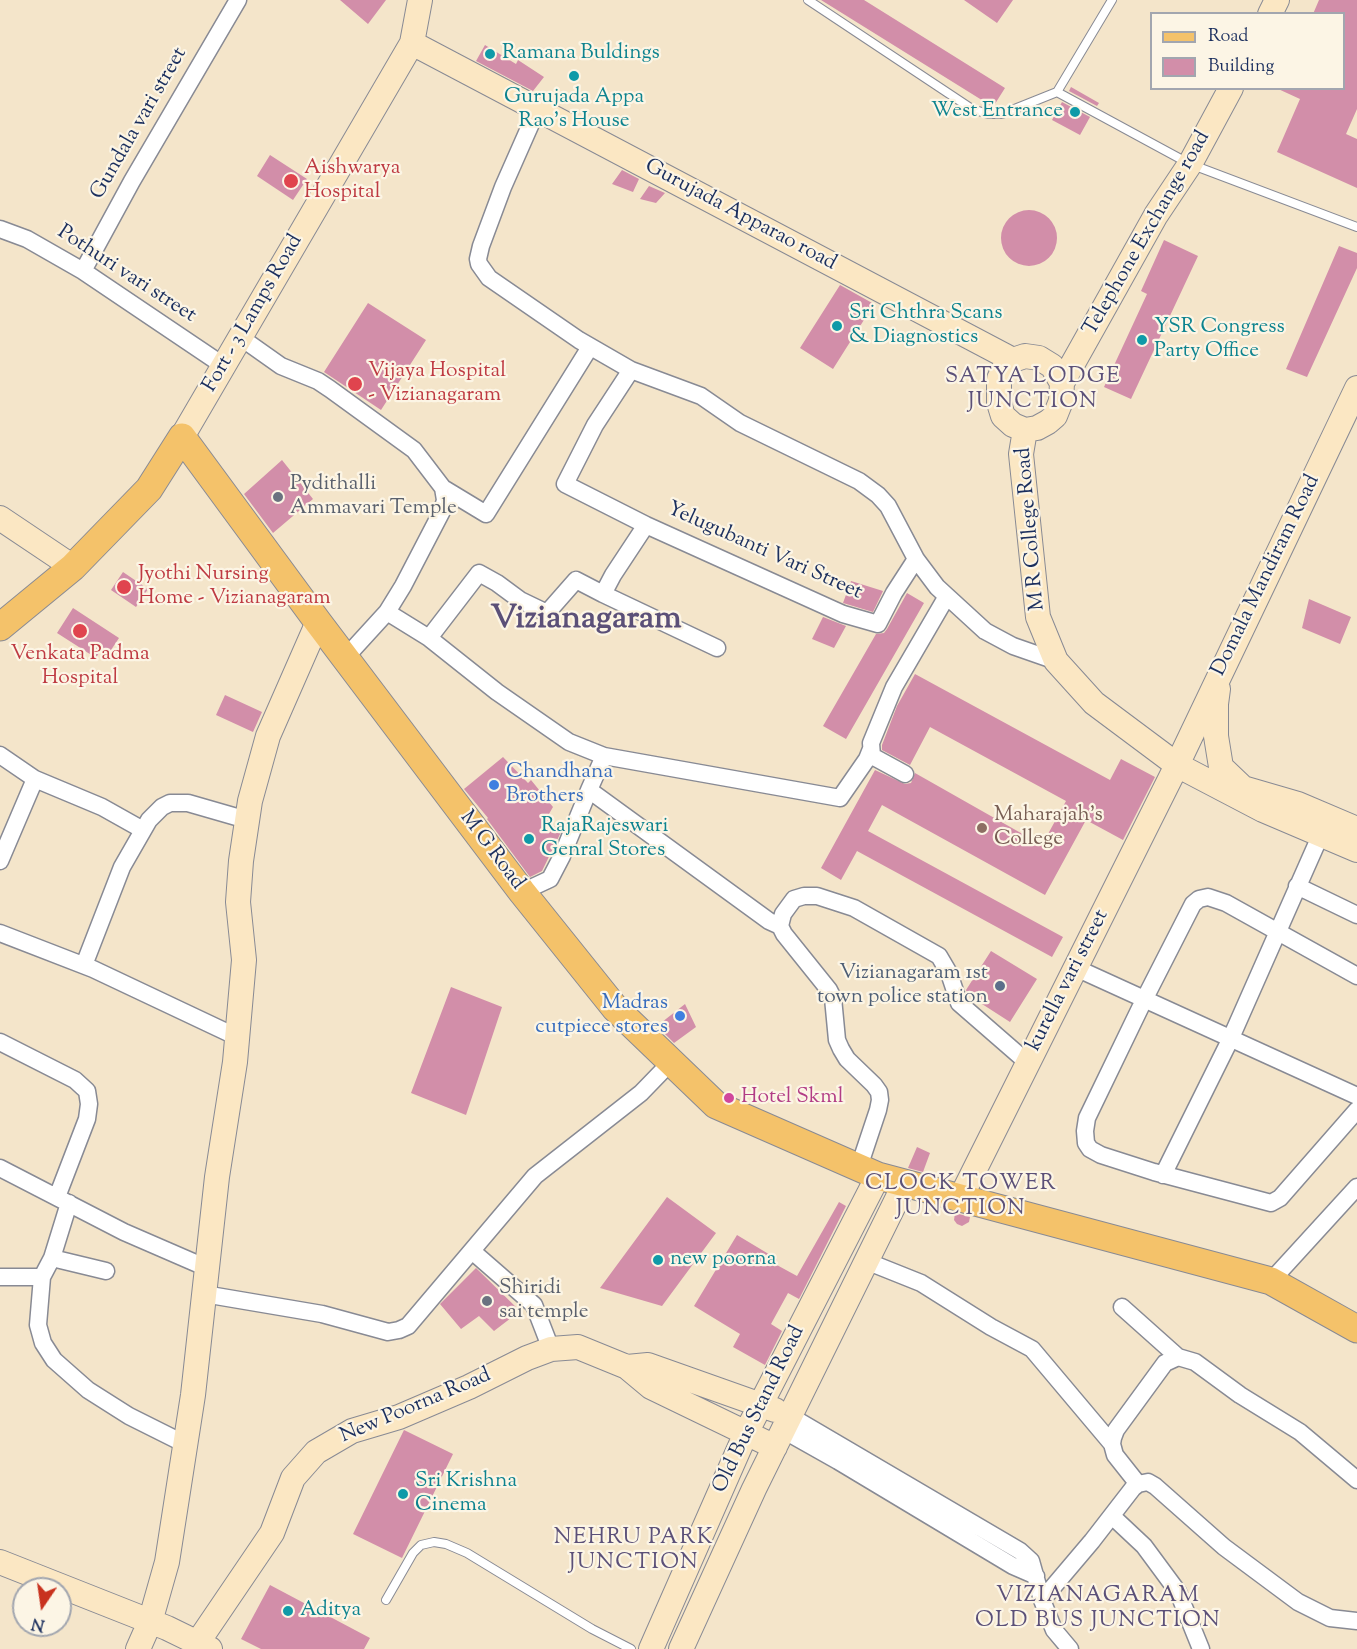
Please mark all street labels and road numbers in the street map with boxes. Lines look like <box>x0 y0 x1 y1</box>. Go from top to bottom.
street label: Gundala vari street <box>86 43 194 205</box>
street label: Telephone Exchange road <box>1079 127 1217 341</box>
street label: Gurujada Apparao road <box>640 155 840 277</box>
street label: Pothuri vari street <box>52 221 200 329</box>
street label: Fort - 3 Lamps Road <box>199 231 309 397</box>
street label: M R College Road <box>1012 446 1052 612</box>
street label: Domala Mandiram Road <box>1207 471 1327 681</box>
street label: Yelugubanti Vari Street <box>662 498 866 606</box>
street label: M G Road <box>453 806 529 896</box>
street label: kurella vari street <box>1023 906 1115 1056</box>
street label: Old Bus Stand Road <box>709 1322 811 1498</box>
street label: New Poorna Road <box>337 1364 495 1450</box>

